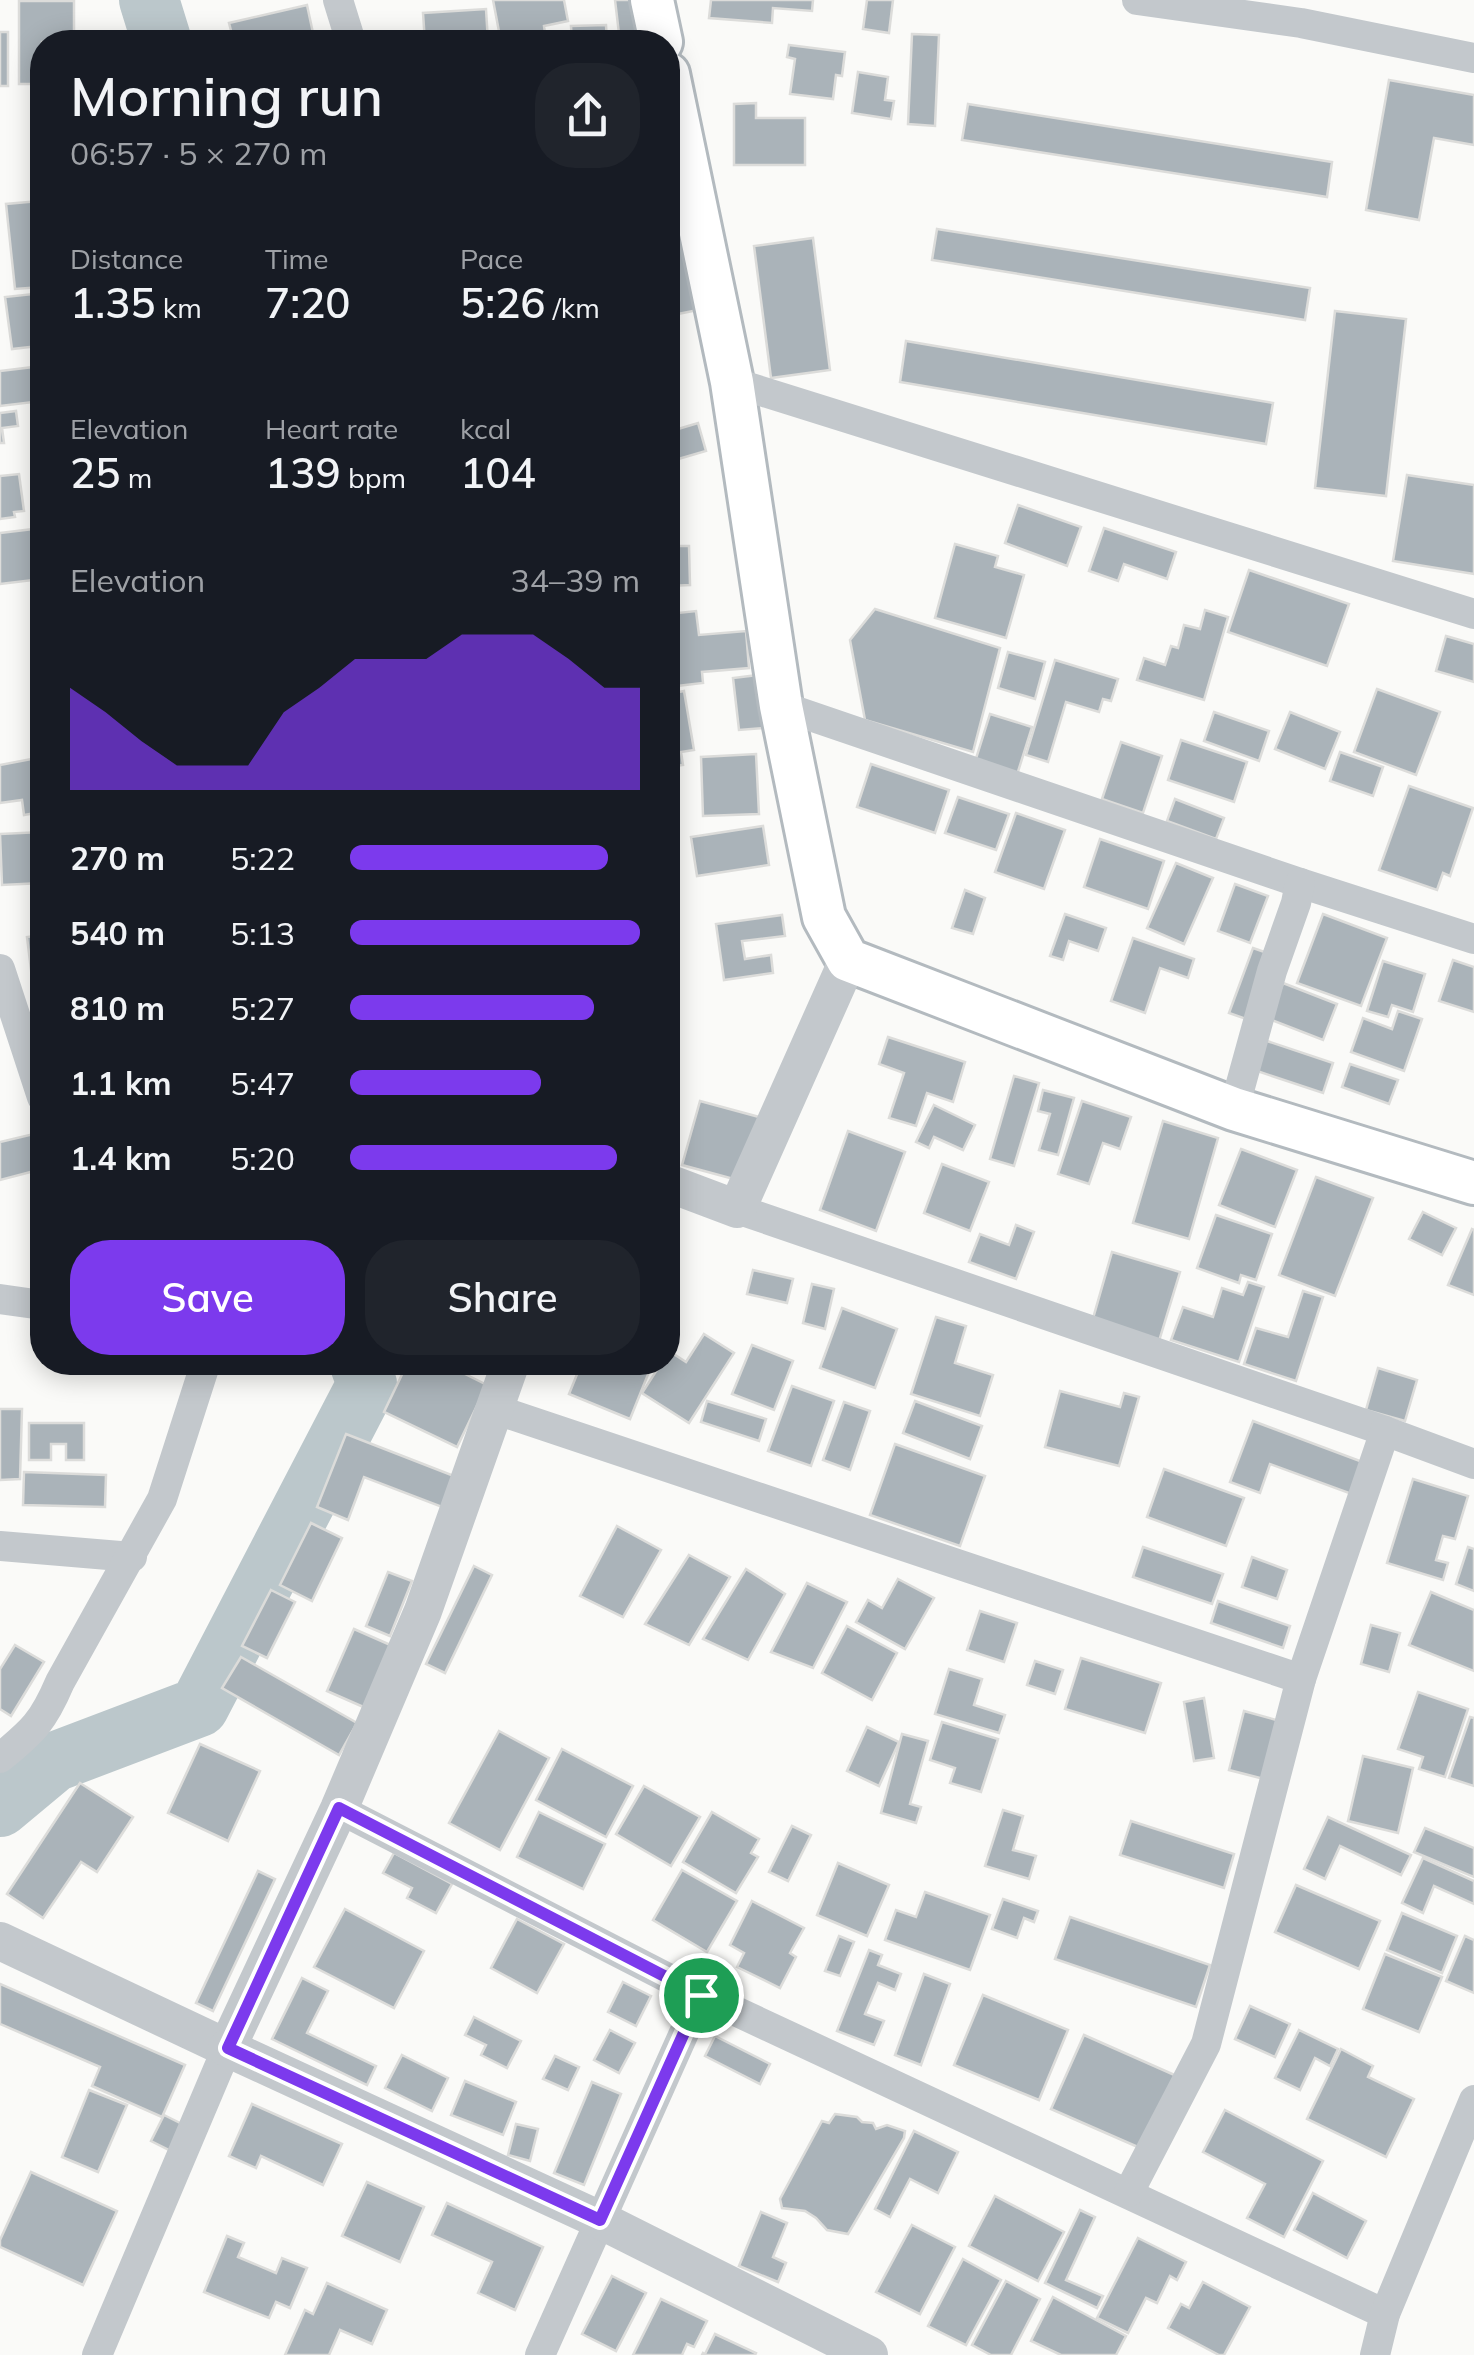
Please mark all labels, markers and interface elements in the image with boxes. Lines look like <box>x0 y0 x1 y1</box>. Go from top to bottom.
text: Morning run <box>70 61 383 130</box>
button: share <box>535 63 640 168</box>
text: 06:57 · 5 × 270 m <box>70 133 327 173</box>
text: Distance <box>70 241 183 276</box>
text: Time <box>265 241 328 276</box>
text: Pace <box>460 241 523 276</box>
text: 1.35 <box>70 276 156 329</box>
text: 7:20 <box>265 276 351 329</box>
text: 5:26 <box>460 276 546 329</box>
text: km <box>156 290 202 325</box>
text: /km <box>546 290 600 325</box>
text: Elevation <box>70 411 188 446</box>
text: Heart rate <box>265 411 398 446</box>
text: kcal <box>460 411 511 446</box>
text: 25 <box>70 446 120 499</box>
text: 139 <box>265 446 341 499</box>
text: 104 <box>460 446 536 499</box>
text: m <box>120 460 152 495</box>
text: bpm <box>341 460 406 495</box>
text: Elevation <box>70 560 205 600</box>
text: 34–39 m <box>511 560 640 600</box>
text: 270 m <box>70 838 165 878</box>
text: 5:22 <box>230 838 295 878</box>
text: 540 m <box>70 913 165 953</box>
text: 5:13 <box>230 913 295 953</box>
text: 810 m <box>70 988 165 1028</box>
text: 5:27 <box>230 988 295 1028</box>
text: 1.1 km <box>70 1063 172 1103</box>
text: 5:47 <box>230 1063 295 1103</box>
text: 1.4 km <box>70 1138 172 1178</box>
text: 5:20 <box>230 1138 295 1178</box>
button: Save <box>70 1240 345 1355</box>
button: Share <box>365 1240 640 1355</box>
pin <box>659 1953 744 2038</box>
icon: arrive <box>674 1968 729 2023</box>

